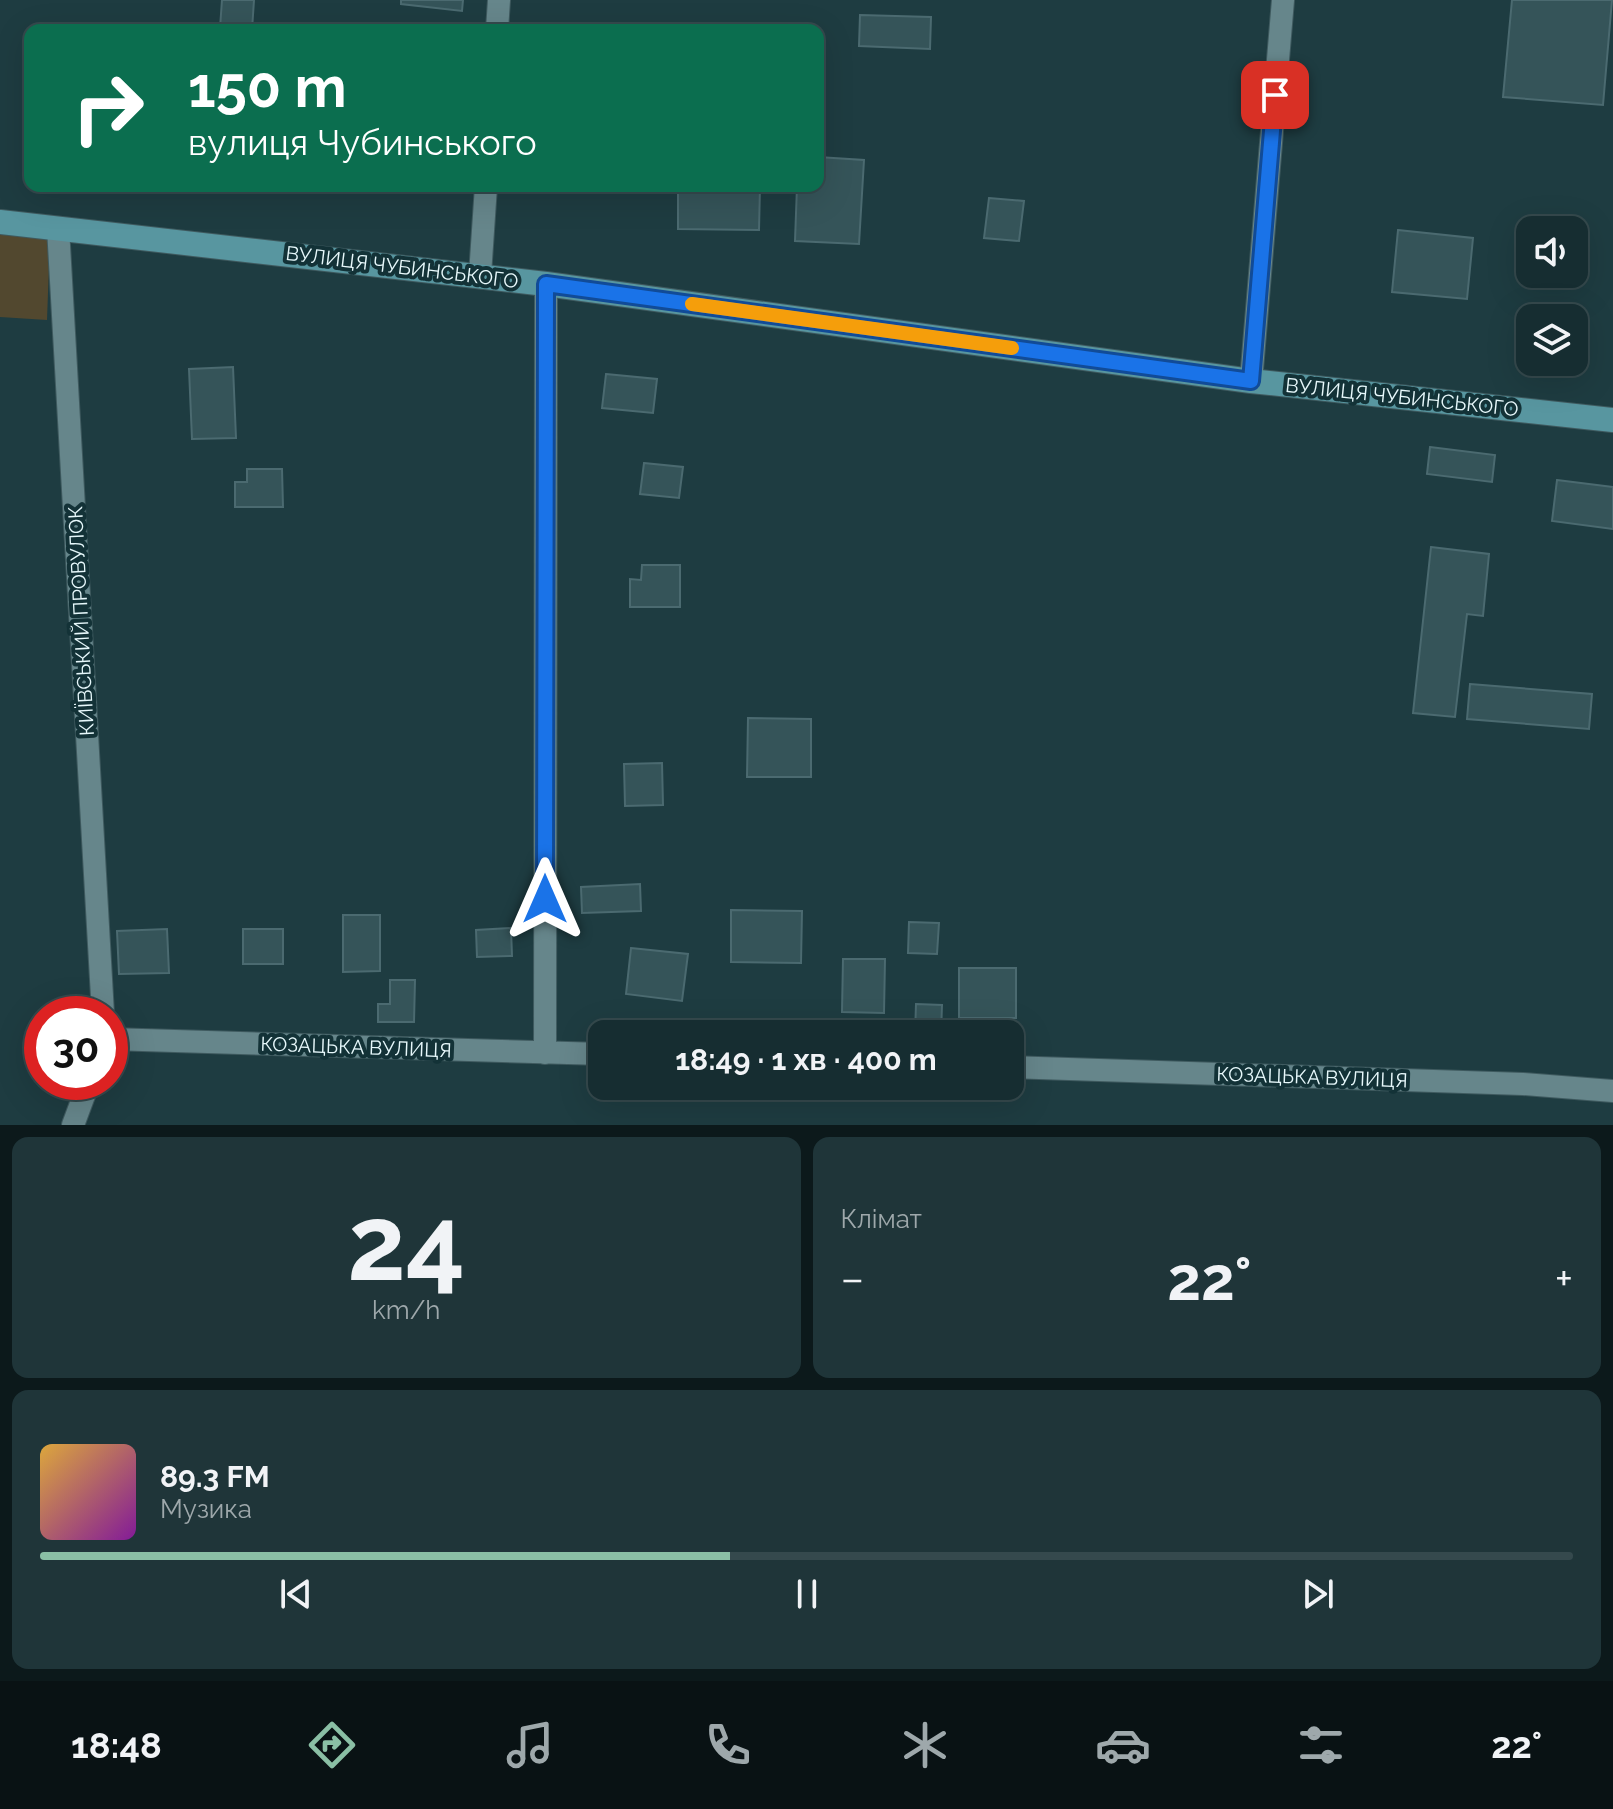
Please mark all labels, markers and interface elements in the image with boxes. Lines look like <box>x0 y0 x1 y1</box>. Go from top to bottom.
text: 150 m <box>188 54 347 120</box>
icon: right <box>56 56 160 160</box>
pin <box>1241 61 1309 129</box>
icon: arrive <box>1253 73 1297 117</box>
text: вулиця Чубинського <box>188 121 537 163</box>
map controls <box>1516 216 1588 376</box>
button: sound <box>1516 216 1588 288</box>
street label: ВУЛИЦЯ ЧУБИНСЬКОГО <box>284 241 520 293</box>
button: layers <box>1516 304 1588 376</box>
street label: ВУЛИЦЯ ЧУБИНСЬКОГО <box>1284 373 1520 421</box>
street label: КИЇВСЬКИЙ ПРОВУЛОК <box>63 505 99 736</box>
position arrow <box>503 857 587 941</box>
speed limit sign: 30 <box>24 996 128 1100</box>
street label: КОЗАЦЬКА ВУЛИЦЯ <box>260 1032 452 1062</box>
text: 18:49 · 1 хв · 400 m <box>675 1042 937 1077</box>
street label: КОЗАЦЬКА ВУЛИЦЯ <box>1216 1062 1408 1092</box>
text: 24 <box>347 1182 465 1304</box>
text: Клімат <box>841 1204 922 1234</box>
text: 22° <box>1167 1244 1252 1314</box>
text: − <box>841 1253 864 1304</box>
text: + <box>1555 1253 1573 1304</box>
text: km/h <box>372 1295 441 1325</box>
text: 89.3 FM <box>160 1459 270 1494</box>
text: Музика <box>160 1494 252 1524</box>
icon: previous <box>274 1572 318 1616</box>
icon: pause <box>785 1572 829 1616</box>
icon: next <box>1296 1572 1340 1616</box>
icon: directions <box>304 1717 360 1773</box>
icon: music <box>502 1717 558 1773</box>
icon: phone <box>700 1717 756 1773</box>
icon: climate <box>897 1717 953 1773</box>
icon: car <box>1095 1717 1151 1773</box>
icon: filters <box>1293 1717 1349 1773</box>
text: 18:48 <box>71 1724 162 1766</box>
text: 22° <box>1491 1724 1542 1766</box>

